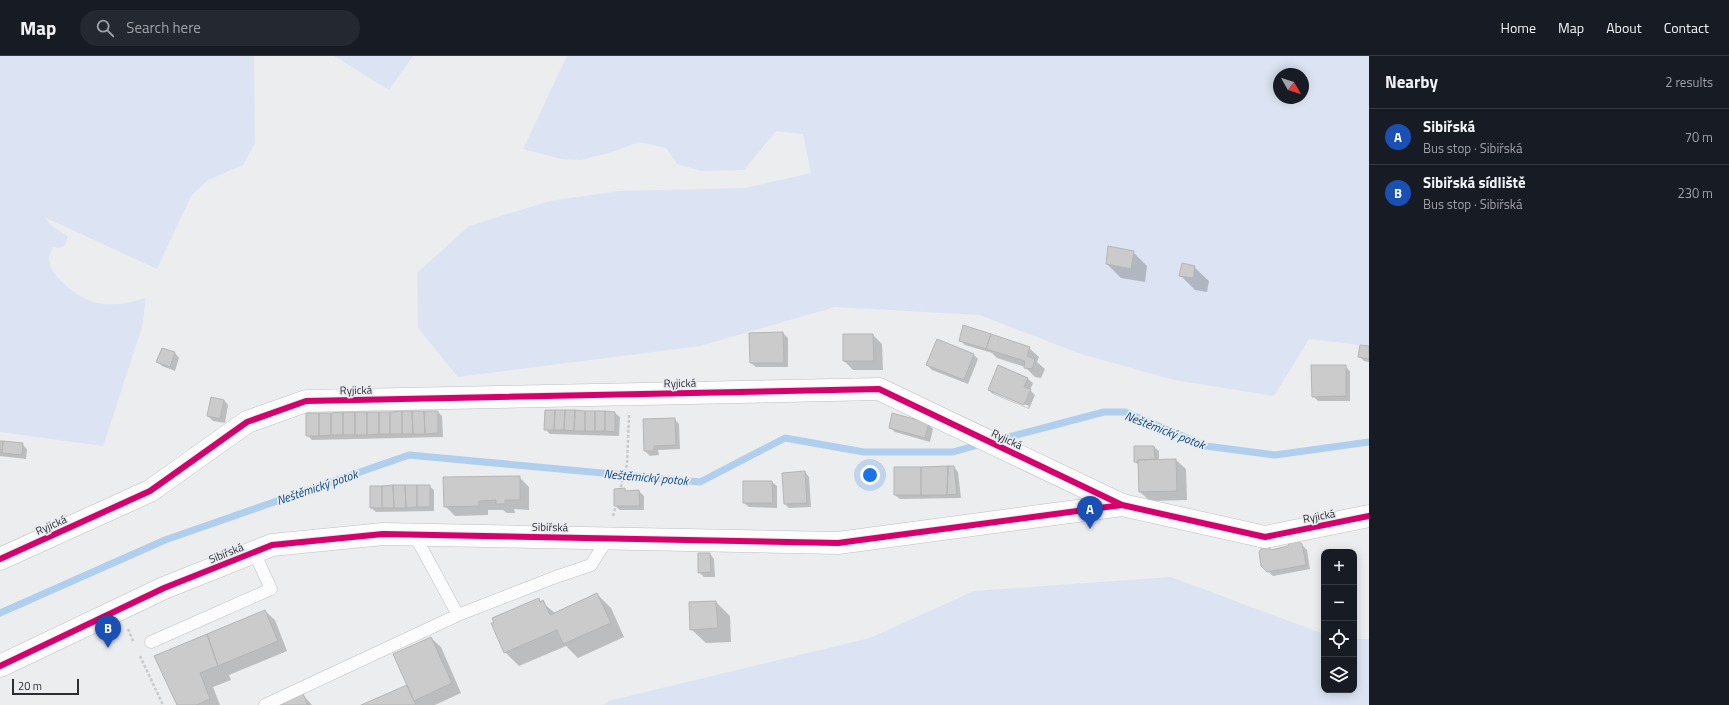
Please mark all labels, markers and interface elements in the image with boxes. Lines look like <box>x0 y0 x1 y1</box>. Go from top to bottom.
search box <box>80 10 360 46</box>
text: Map <box>20 13 56 42</box>
text: Search here <box>126 16 201 39</box>
icon: search <box>94 17 116 39</box>
text: Home <box>1501 17 1536 38</box>
text: Map <box>1558 17 1584 38</box>
text: About <box>1606 17 1642 38</box>
text: Contact <box>1664 17 1709 38</box>
north arrow <box>1273 68 1309 104</box>
text: Nearby <box>1385 69 1438 95</box>
text: 2 results <box>1665 72 1713 92</box>
text: Sibiřská <box>1423 115 1475 138</box>
text: A <box>1394 127 1402 147</box>
text: 70 m <box>1685 127 1713 147</box>
text: Bus stop · Sibiřská <box>1423 138 1523 158</box>
text: Sibiřská sídliště <box>1423 171 1526 194</box>
text: B <box>1394 183 1402 203</box>
text: 230 m <box>1677 183 1713 203</box>
text: Bus stop · Sibiřská <box>1423 194 1523 214</box>
street label: Ryjická <box>664 375 697 391</box>
street label: Ryjická <box>340 382 373 398</box>
water label: Neštěmický potok <box>1122 406 1209 455</box>
street label: Ryjická <box>989 425 1026 453</box>
water label: Neštěmický potok <box>274 464 362 510</box>
water label: Neštěmický potok <box>603 464 691 490</box>
your location <box>860 465 880 485</box>
pin: A <box>1077 496 1103 529</box>
street label: Ryjická <box>1302 505 1337 527</box>
street label: Ryjická <box>33 511 70 539</box>
street label: Sibiřská <box>532 519 569 535</box>
street label: Sibiřská <box>206 539 246 567</box>
map controls <box>1321 549 1357 693</box>
button: + <box>1321 549 1357 585</box>
button: − <box>1321 585 1357 621</box>
pin: B <box>95 615 121 648</box>
button: locate <box>1321 621 1357 657</box>
button: layers <box>1321 657 1357 693</box>
scale bar <box>12 677 79 696</box>
text: 20 m <box>18 678 42 694</box>

